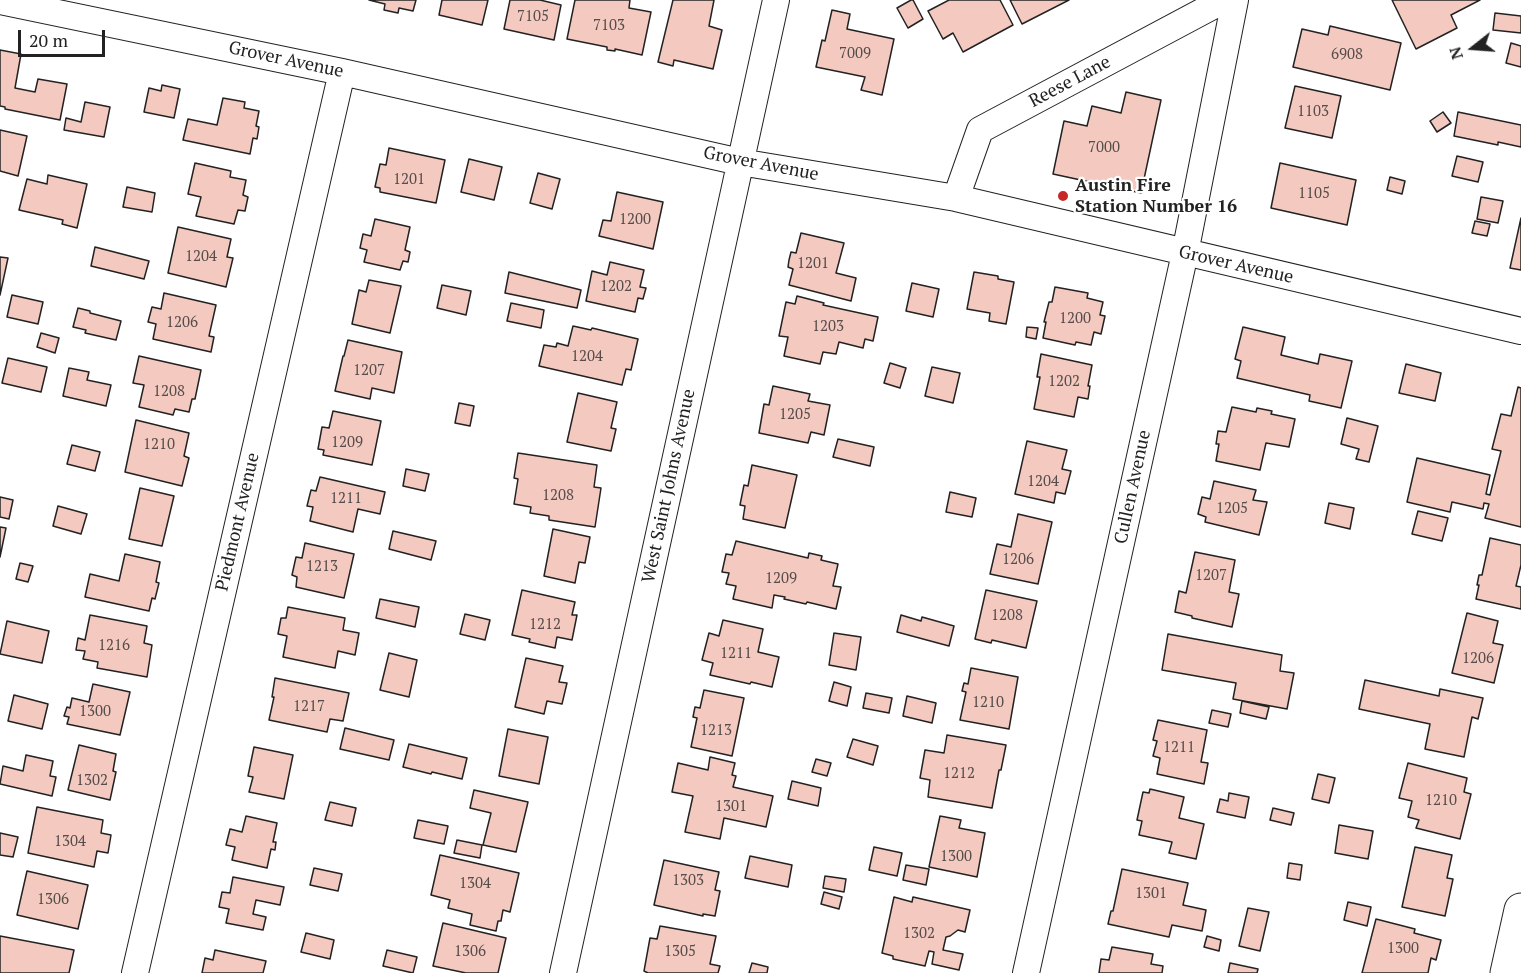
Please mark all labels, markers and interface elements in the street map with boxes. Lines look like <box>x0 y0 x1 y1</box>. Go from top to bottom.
house number: 7105 <box>517 8 549 26</box>
house number: 7103 <box>593 17 625 35</box>
scale bar <box>21 18 108 56</box>
north arrow <box>1443 18 1503 78</box>
text: 20 m <box>29 28 68 52</box>
street label: Grover Avenue <box>227 37 345 83</box>
text: N <box>1443 44 1468 62</box>
house number: 7009 <box>839 45 871 63</box>
house number: 6908 <box>1331 46 1363 64</box>
street label: Reese Lane <box>1026 52 1114 112</box>
house number: 1103 <box>1297 103 1329 121</box>
house number: 7000 <box>1088 139 1120 157</box>
street label: Grover Avenue <box>702 142 820 186</box>
house number: 1201 <box>393 171 425 189</box>
place label: Austin Fire Station Number 16 <box>1075 175 1237 218</box>
house number: 1105 <box>1298 185 1330 203</box>
marker: Austin Fire Station Number 16 <box>1056 189 1070 203</box>
house number: 1200 <box>619 211 651 229</box>
street label: Grover Avenue <box>1177 241 1295 289</box>
house number: 1204 <box>185 248 217 266</box>
house number: 1201 <box>797 255 829 273</box>
house number: 1202 <box>600 278 632 296</box>
house number: 1200 <box>1059 310 1091 328</box>
house number: 1206 <box>166 314 198 332</box>
house number: 1203 <box>812 318 844 336</box>
house number: 1204 <box>571 348 603 366</box>
house number: 1207 <box>353 362 385 380</box>
house number: 1202 <box>1048 373 1080 391</box>
house number: 1208 <box>153 383 185 401</box>
street label: West Saint Johns Avenue <box>638 387 700 585</box>
house number: 1205 <box>779 406 811 424</box>
street label: Cullen Avenue <box>1110 428 1156 546</box>
house number: 1209 <box>331 434 363 452</box>
house number: 1210 <box>143 436 175 454</box>
street label: Piedmont Avenue <box>212 451 264 593</box>
house number: 1204 <box>1027 473 1059 491</box>
house number: 1208 <box>542 487 574 505</box>
house number: 1211 <box>330 490 362 508</box>
house number: 1205 <box>1216 500 1248 518</box>
house number: 1206 <box>1002 551 1034 569</box>
house number: 1213 <box>306 558 338 576</box>
house number: 1207 <box>1195 567 1227 585</box>
house number: 1209 <box>765 570 797 588</box>
house number: 1208 <box>991 607 1023 625</box>
house number: 1212 <box>529 616 561 634</box>
house number: 1216 <box>98 637 130 655</box>
house number: 1211 <box>720 645 752 663</box>
house number: 1206 <box>1462 650 1494 668</box>
house number: 1210 <box>972 694 1004 712</box>
house number: 1217 <box>293 698 325 716</box>
house number: 1300 <box>79 703 111 721</box>
house number: 1213 <box>700 722 732 740</box>
house number: 1211 <box>1163 739 1195 757</box>
house number: 1212 <box>943 765 975 783</box>
house number: 1302 <box>76 772 108 790</box>
house number: 1210 <box>1425 792 1457 810</box>
house number: 1301 <box>715 798 747 816</box>
house number: 1304 <box>54 833 86 851</box>
house number: 1300 <box>940 848 972 866</box>
house number: 1303 <box>672 872 704 890</box>
house number: 1304 <box>459 875 491 893</box>
house number: 1301 <box>1135 885 1167 903</box>
house number: 1306 <box>37 891 69 909</box>
house number: 1302 <box>903 925 935 943</box>
house number: 1300 <box>1387 940 1419 958</box>
house number: 1306 <box>454 943 486 961</box>
house number: 1305 <box>664 943 696 961</box>

